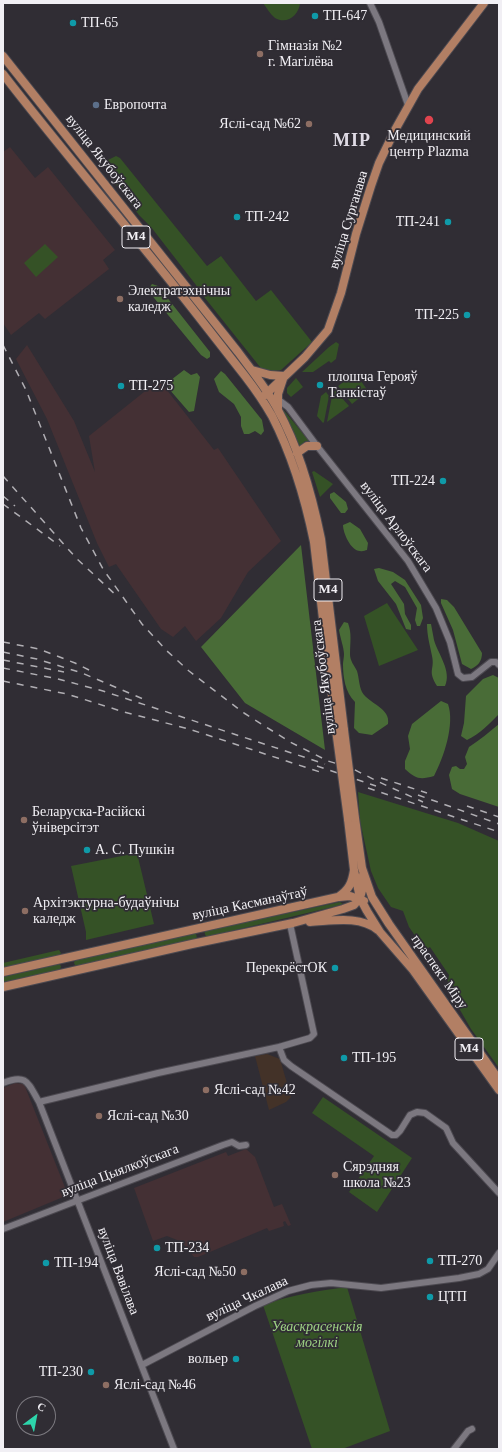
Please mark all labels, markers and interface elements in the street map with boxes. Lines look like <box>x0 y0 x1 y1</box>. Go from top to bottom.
place label: ТП-647 <box>323 8 367 24</box>
marker: ТП-647 <box>310 11 320 21</box>
place label: ТП-65 <box>81 15 118 31</box>
marker: ТП-65 <box>68 18 78 28</box>
place label: Гімназія №2 г. Магілёва <box>268 38 342 70</box>
marker: Гімназія №2 г. Магілёва <box>255 49 265 59</box>
place label: Европочта <box>104 97 167 113</box>
marker: Европочта <box>91 100 101 110</box>
street label: вуліца Якубоўскага <box>62 111 146 213</box>
marker: Медицинский центр Plazma <box>423 114 435 126</box>
place label: Яслі-сад №62 <box>219 116 301 132</box>
marker: Яслі-сад №62 <box>304 119 314 129</box>
place label: Медицинский центр Plazma <box>387 128 471 160</box>
district label: МІР <box>333 130 371 152</box>
street label: вуліца Сурганава <box>326 169 372 271</box>
place label: ТП-242 <box>245 209 289 225</box>
marker: ТП-242 <box>232 212 242 222</box>
place label: ТП-241 <box>396 214 440 230</box>
marker: ТП-241 <box>443 217 453 227</box>
road number: М4 <box>122 226 150 248</box>
place label: Электратэхнічны каледж <box>128 283 230 316</box>
marker: Электратэхнічны каледж <box>115 294 125 304</box>
place label: ТП-225 <box>415 307 459 323</box>
marker: ТП-225 <box>462 310 472 320</box>
place label: плошча Герояў Танкістаў <box>328 369 417 402</box>
place label: ТП-275 <box>129 378 173 394</box>
marker: плошча Герояў Танкістаў <box>315 380 325 390</box>
marker: ТП-275 <box>116 381 126 391</box>
place label: ТП-224 <box>391 473 435 489</box>
marker: ТП-224 <box>438 476 448 486</box>
street label: вуліца Арлоўскага <box>356 478 436 576</box>
road number: М4 <box>314 579 342 601</box>
street label: вуліца Якубоўскага <box>309 619 339 735</box>
place label: Беларуска-Расійскі ўніверсітэт <box>32 804 145 836</box>
marker: Беларуска-Расійскі ўніверсітэт <box>19 815 29 825</box>
place label: А. С. Пушкін <box>95 842 175 858</box>
marker: А. С. Пушкін <box>82 845 92 855</box>
street label: вуліца Касманаўтаў <box>191 884 309 924</box>
place label: Архітэктурна-будаўнічы каледж <box>33 895 179 928</box>
marker: Архітэктурна-будаўнічы каледж <box>20 906 30 916</box>
street label: праспект Міру <box>407 932 471 1012</box>
place label: ПерекрёстОК <box>246 960 327 976</box>
marker: ПерекрёстОК <box>330 963 340 973</box>
road number: М4 <box>455 1038 483 1060</box>
place label: ТП-195 <box>352 1050 396 1066</box>
marker: ТП-195 <box>339 1053 349 1063</box>
place label: Яслі-сад №42 <box>214 1082 296 1098</box>
marker: Яслі-сад №42 <box>201 1085 211 1095</box>
place label: Яслі-сад №30 <box>107 1108 189 1124</box>
marker: Яслі-сад №30 <box>94 1111 104 1121</box>
street label: вуліца Цыялкоўскага <box>59 1141 181 1201</box>
place label: Сярэдняя школа №23 <box>343 1159 411 1192</box>
marker: Сярэдняя школа №23 <box>330 1170 340 1180</box>
street label: вуліца Вавілава <box>94 1225 142 1317</box>
place label: ТП-234 <box>165 1240 209 1256</box>
marker: ТП-234 <box>152 1243 162 1253</box>
place label: ТП-270 <box>438 1253 482 1269</box>
place label: ТП-194 <box>54 1255 98 1271</box>
marker: ТП-270 <box>425 1256 435 1266</box>
marker: ТП-194 <box>41 1258 51 1268</box>
place label: Яслі-сад №50 <box>154 1264 236 1280</box>
marker: Яслі-сад №50 <box>239 1267 249 1277</box>
street label: вуліца Чкалава <box>203 1273 291 1325</box>
place label: ЦТП <box>438 1289 467 1305</box>
marker: ЦТП <box>425 1292 435 1302</box>
park label: Уваскрасенскія могілкі <box>272 1319 362 1352</box>
place label: вольер <box>188 1351 228 1367</box>
marker: вольер <box>231 1354 241 1364</box>
place label: ТП-230 <box>39 1364 83 1380</box>
marker: ТП-230 <box>86 1367 96 1377</box>
place label: Яслі-сад №46 <box>114 1377 196 1393</box>
marker: Яслі-сад №46 <box>101 1380 111 1390</box>
north arrow <box>16 1396 56 1436</box>
text: С <box>35 1399 48 1414</box>

